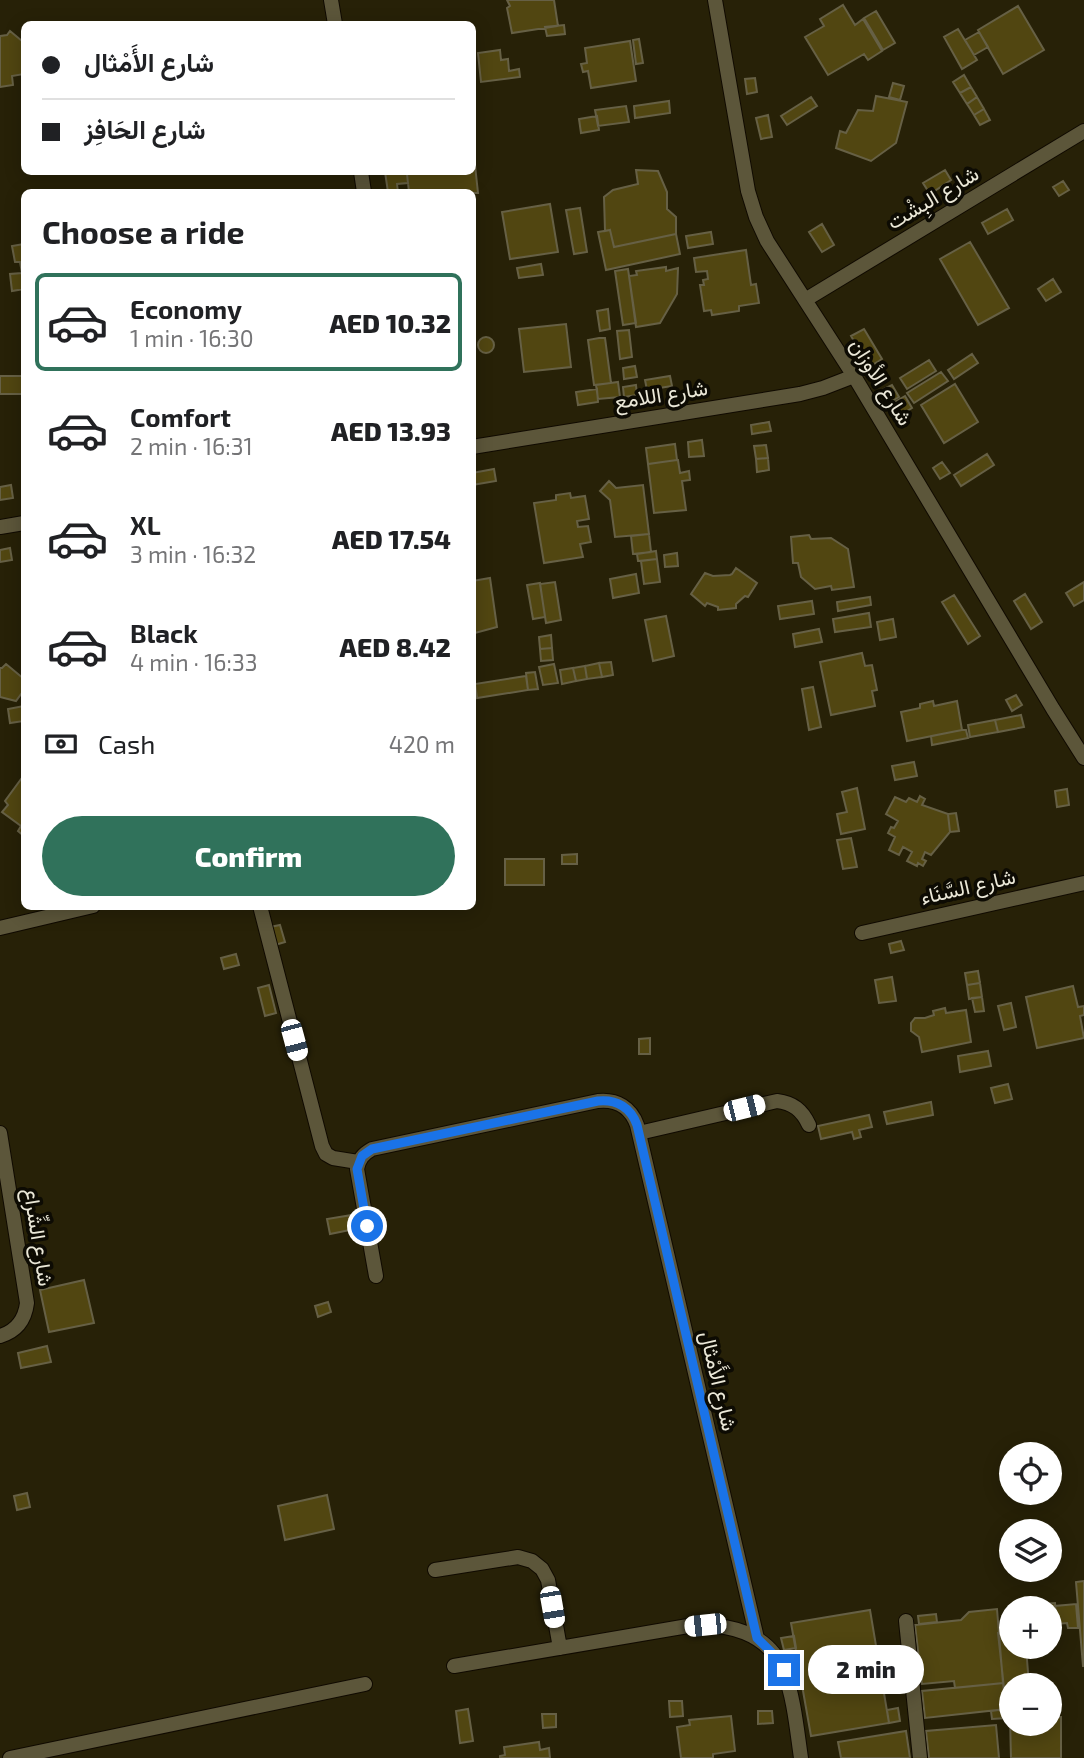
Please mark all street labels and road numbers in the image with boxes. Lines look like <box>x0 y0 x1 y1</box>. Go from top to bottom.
street label: شارع البِشْت <box>882 160 985 238</box>
street label: شارع الأوزان <box>843 333 919 431</box>
street label: شارع اللامع <box>612 374 710 416</box>
street label: شارع السَّنَاء <box>918 862 1018 912</box>
street label: شارع الشِّراع <box>16 1186 60 1288</box>
street label: شارع الأَمْثال <box>693 1328 745 1434</box>

